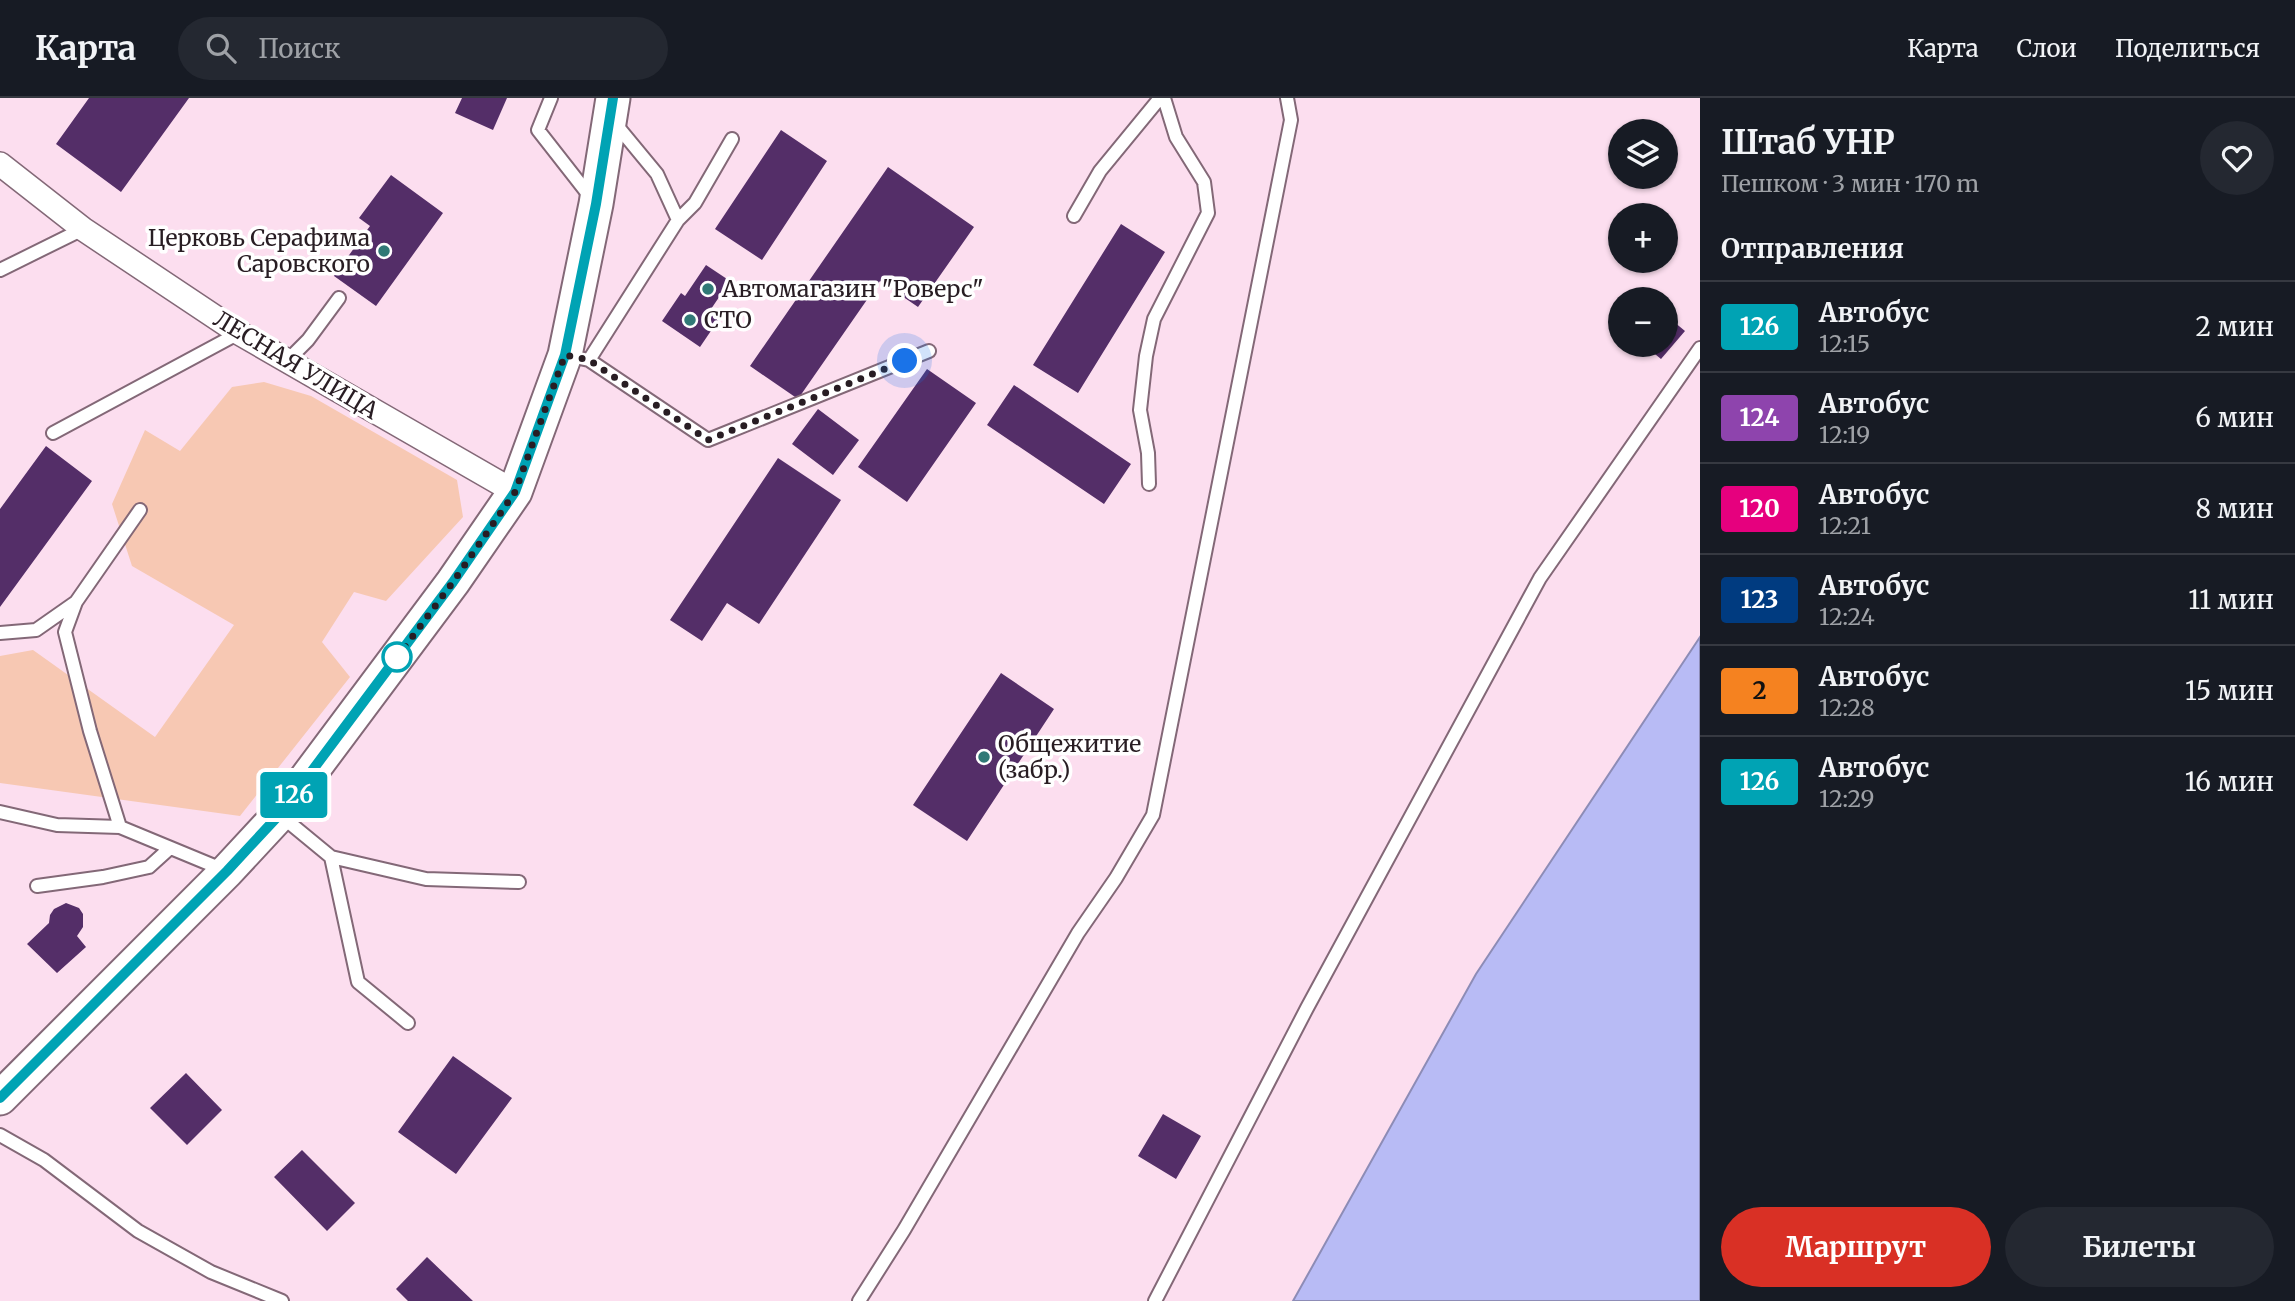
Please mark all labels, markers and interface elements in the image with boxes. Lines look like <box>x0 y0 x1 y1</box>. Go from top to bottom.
search box <box>178 17 668 80</box>
text: Карта <box>35 28 136 69</box>
icon: search <box>202 29 240 67</box>
text: Поиск <box>258 32 341 65</box>
text: Карта <box>1907 33 1979 64</box>
text: Слои <box>2017 33 2077 64</box>
text: Поделиться <box>2115 33 2260 64</box>
map controls <box>1608 119 1678 357</box>
button: layers <box>1608 119 1678 189</box>
button: heart <box>2200 121 2274 195</box>
text: Штаб УНР <box>1721 122 1894 163</box>
text: Пешком · 3 мин · 170 m <box>1721 169 1979 198</box>
button: + <box>1608 203 1678 273</box>
place label: Церковь Серафима Саровского <box>148 223 370 278</box>
text: Отправления <box>1721 232 1904 265</box>
marker: Церковь Серафима Саровского <box>376 243 392 259</box>
place label: Автомагазин "Роверс" <box>721 274 984 303</box>
marker: Автомагазин "Роверс" <box>700 281 716 297</box>
button: − <box>1608 287 1678 357</box>
text: Автобус <box>1819 296 1929 329</box>
street label: ЛЕСНАЯ УЛИЦА <box>209 304 384 426</box>
place label: СТО <box>704 305 752 334</box>
text: 2 мин <box>2196 310 2274 343</box>
text: 126 <box>1740 311 1779 342</box>
marker: СТО <box>682 312 698 328</box>
text: 12:15 <box>1819 329 1870 358</box>
your location <box>887 343 922 378</box>
text: Автобус <box>1819 387 1929 420</box>
text: 6 мин <box>2195 401 2274 434</box>
text: 124 <box>1740 402 1779 433</box>
text: 12:19 <box>1819 420 1870 449</box>
text: Автобус <box>1819 478 1929 511</box>
text: 8 мин <box>2196 492 2274 525</box>
text: 120 <box>1739 493 1780 524</box>
text: 12:21 <box>1819 511 1871 540</box>
text: Автобус <box>1819 569 1929 602</box>
text: 11 мин <box>2188 583 2274 616</box>
text: 123 <box>1740 584 1779 615</box>
text: 12:24 <box>1819 602 1875 631</box>
unlabelled marker <box>382 642 412 672</box>
text: Автобус <box>1819 660 1929 693</box>
text: 15 мин <box>2185 674 2274 707</box>
text: 2 <box>1752 675 1767 706</box>
text: 12:28 <box>1819 693 1875 722</box>
place label: Общежитие (забр.) <box>998 729 1141 784</box>
marker: Общежитие (забр.) <box>976 749 992 765</box>
text: Автобус <box>1819 751 1929 784</box>
text: 16 мин <box>2185 765 2274 798</box>
text: 126 <box>1740 766 1779 797</box>
line badge: 126 <box>254 772 334 818</box>
text: 126 <box>274 779 314 810</box>
text: 12:29 <box>1819 784 1875 813</box>
button: Маршрут <box>1721 1207 1991 1287</box>
button: Билеты <box>2005 1207 2274 1287</box>

